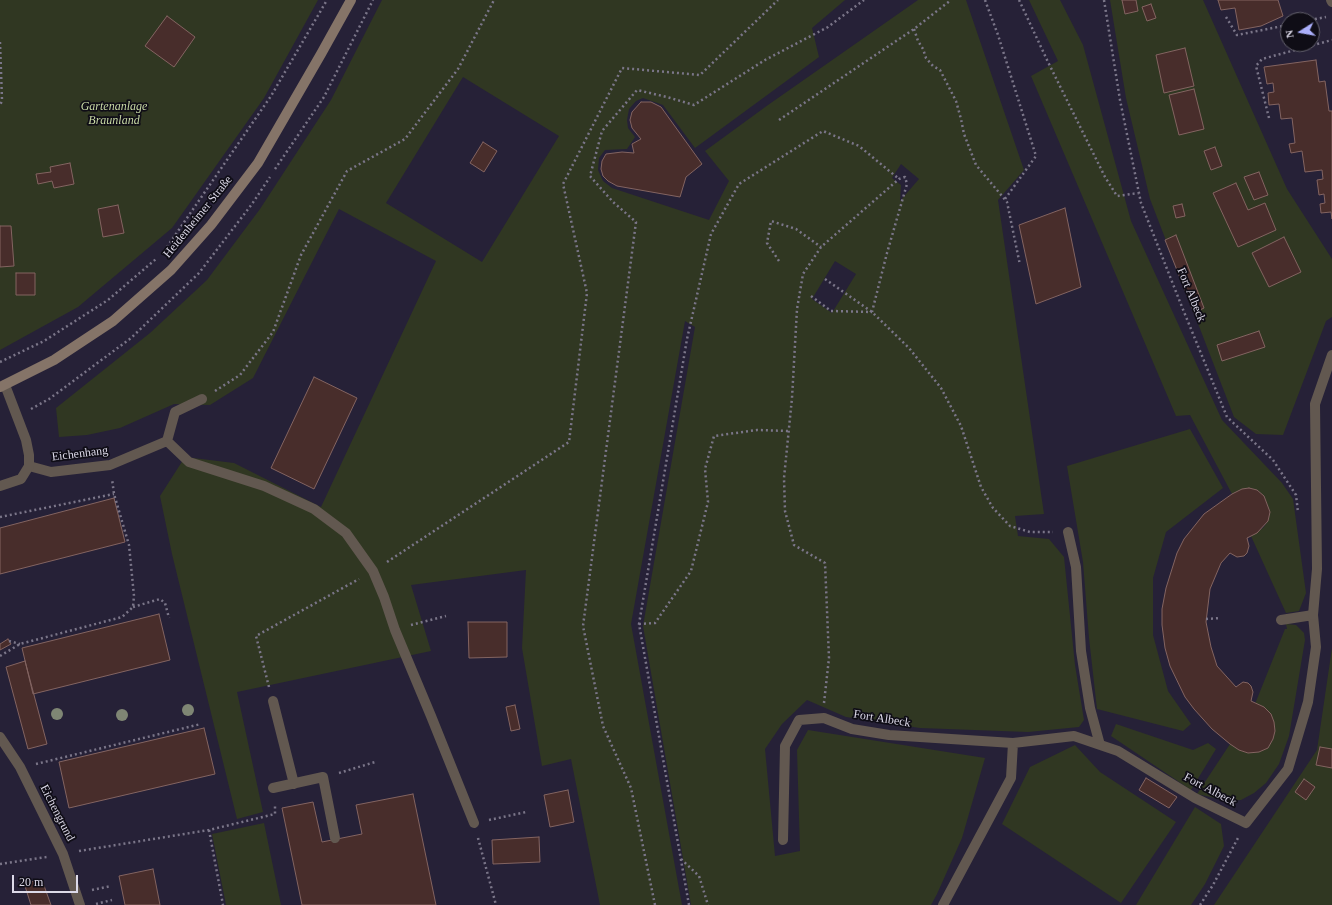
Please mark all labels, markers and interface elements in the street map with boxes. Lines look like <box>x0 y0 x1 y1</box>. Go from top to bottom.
north arrow <box>1280 12 1320 52</box>
text: N <box>1283 29 1296 39</box>
park label: Gartenanlage Braunland <box>81 100 147 128</box>
street label: Heidenheimer Straße <box>160 173 236 261</box>
street label: Fort Albeck <box>1174 266 1208 324</box>
street label: Eichenhang <box>51 443 109 465</box>
street label: Fort Albeck <box>852 707 912 731</box>
street label: Fort Albeck <box>1181 770 1239 810</box>
street label: Eichengrund <box>37 782 77 844</box>
scale bar <box>14 867 80 893</box>
text: 20 m <box>19 875 43 889</box>

